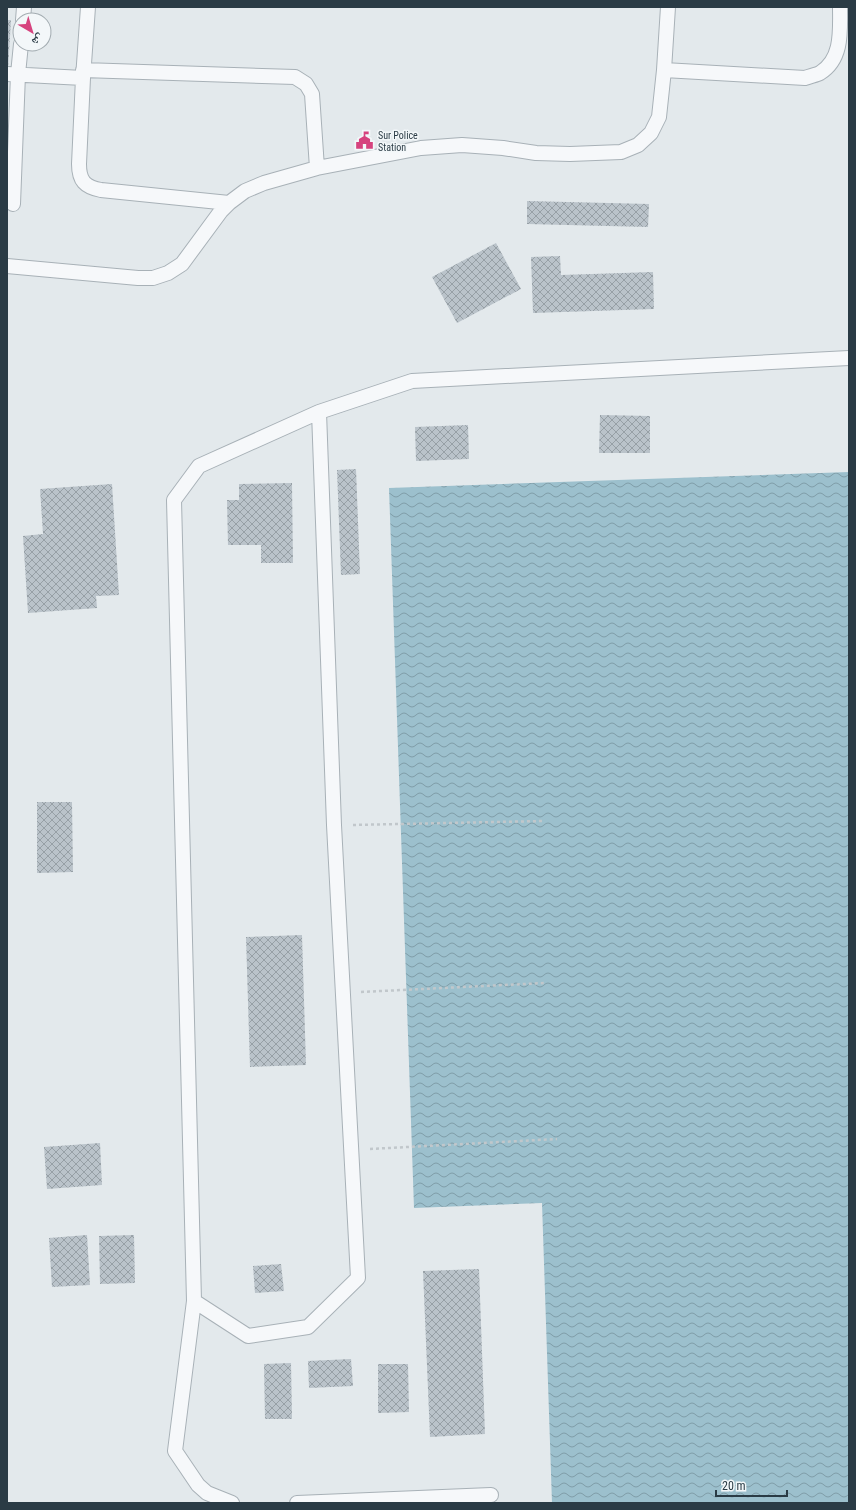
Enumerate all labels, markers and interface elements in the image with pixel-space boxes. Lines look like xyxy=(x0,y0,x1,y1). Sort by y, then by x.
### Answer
north arrow xyxy=(12,12,52,52)
text: ش xyxy=(28,30,46,48)
place label: Sur Police Station xyxy=(378,130,418,153)
public building icon: Sur Police Station xyxy=(355,131,375,151)
scale bar xyxy=(716,1472,787,1498)
text: 20 m xyxy=(722,1479,746,1493)

